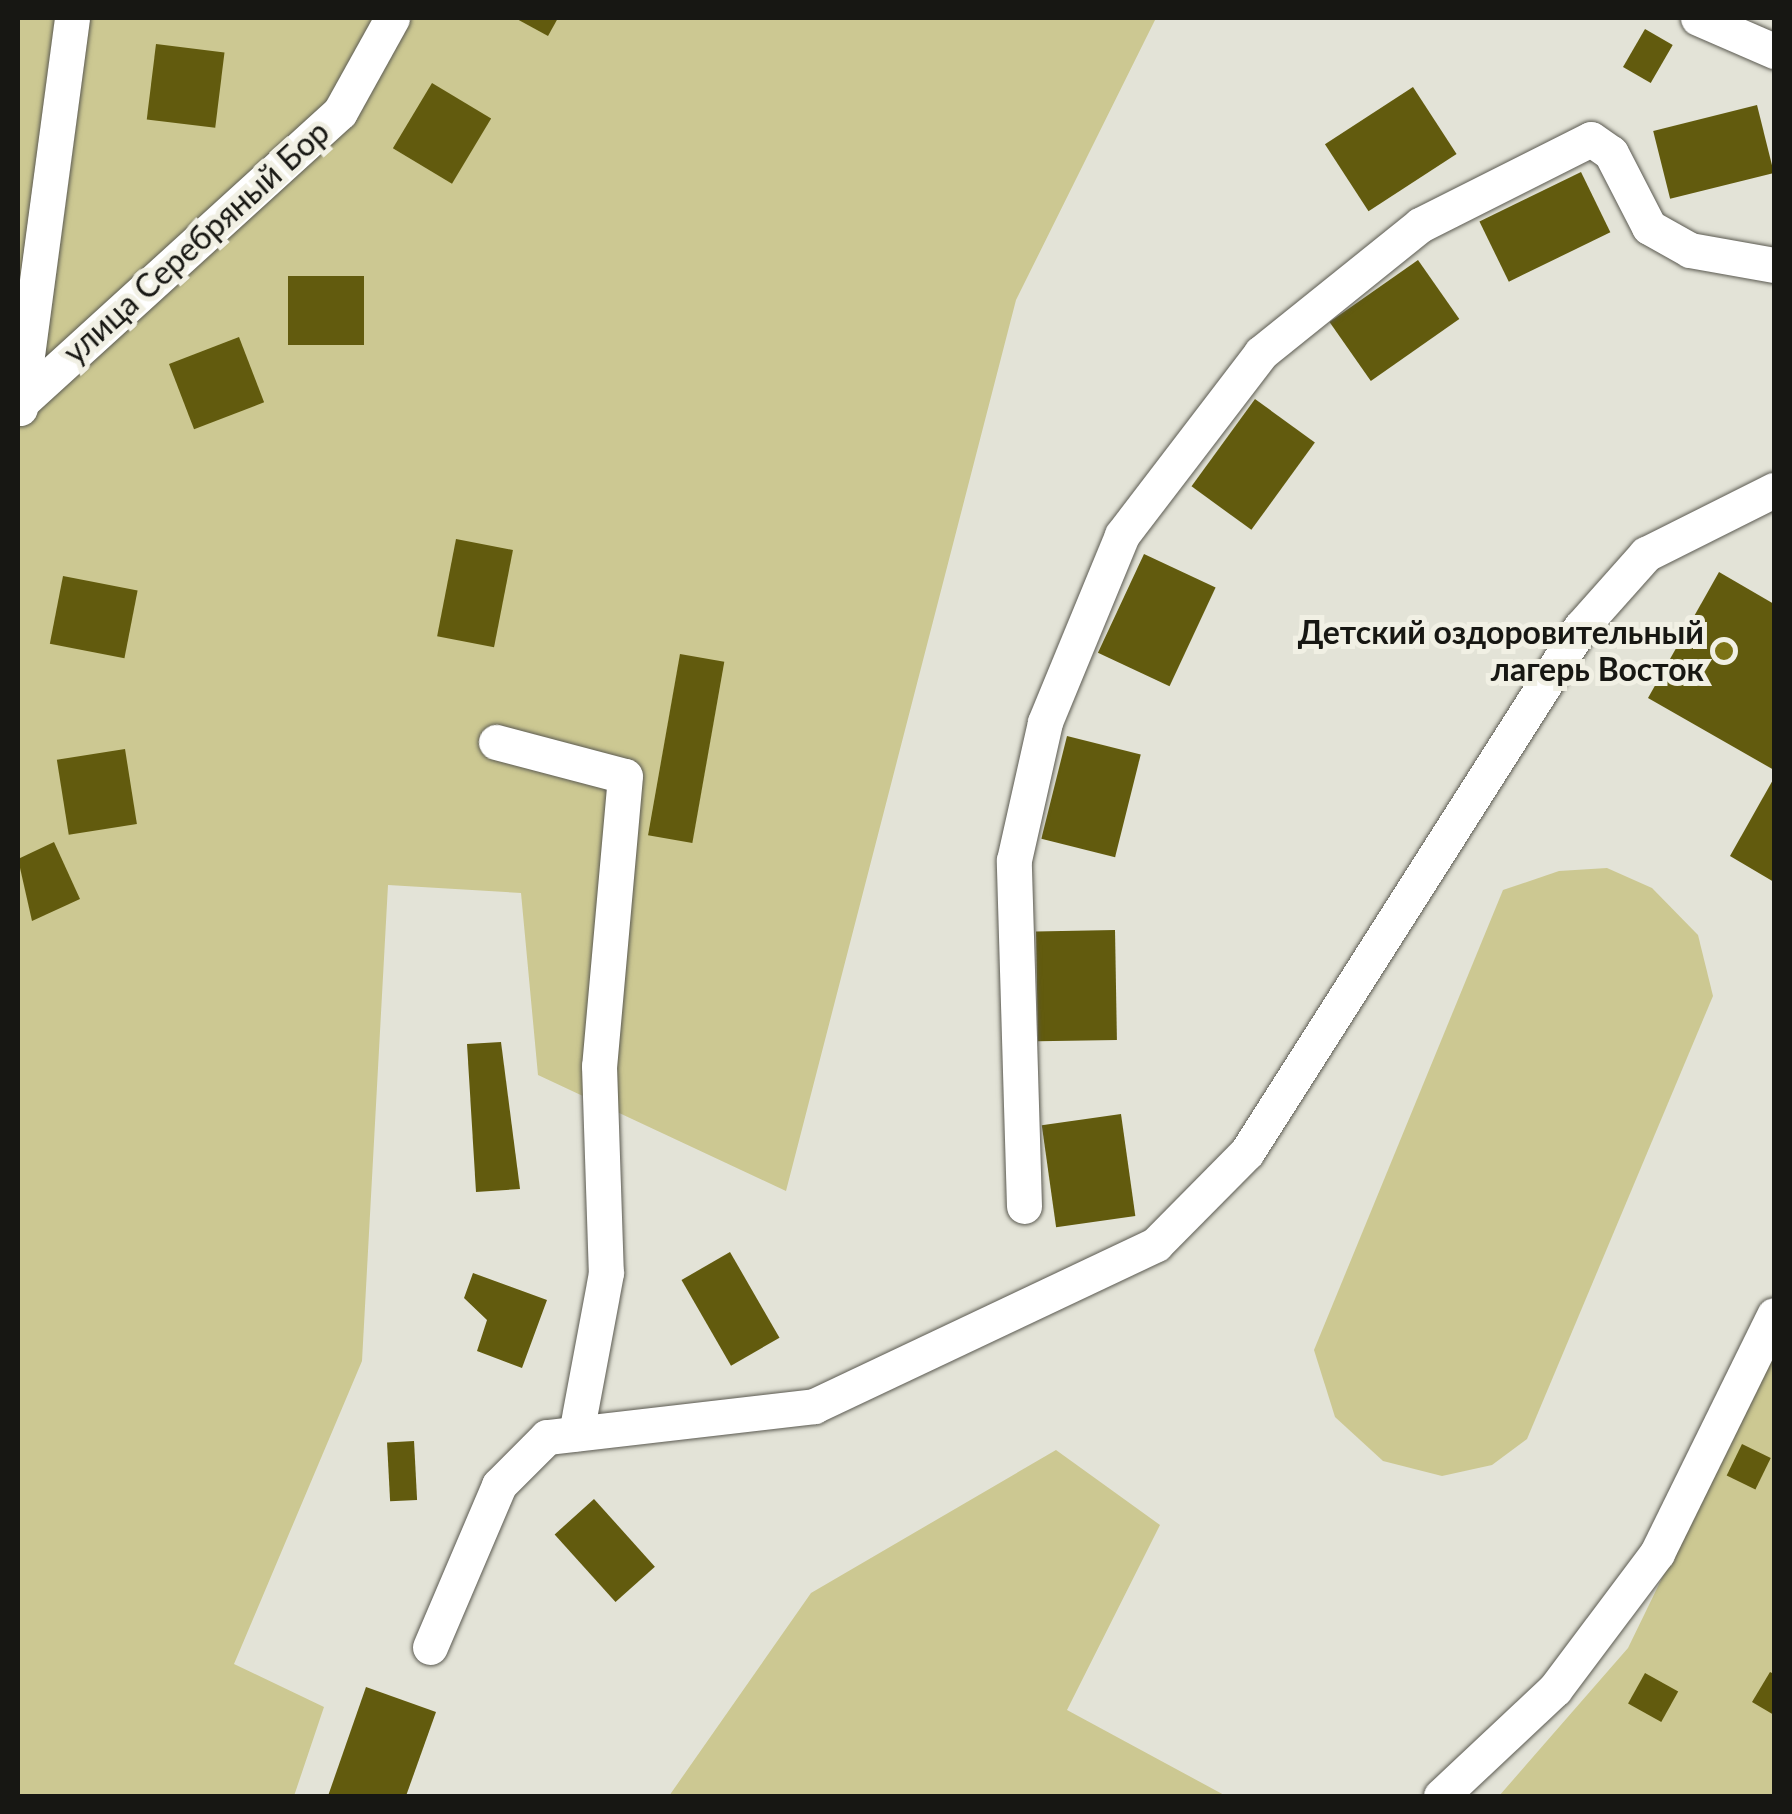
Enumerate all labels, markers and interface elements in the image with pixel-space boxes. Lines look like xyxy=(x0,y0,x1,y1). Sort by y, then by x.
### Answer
street label: улица Серебряный Бор xyxy=(55,113,337,371)
place label: Детский оздоровительный лагерь Восток xyxy=(1298,614,1704,689)
marker: Детский оздоровительный лагерь Восток xyxy=(1713,640,1735,662)

